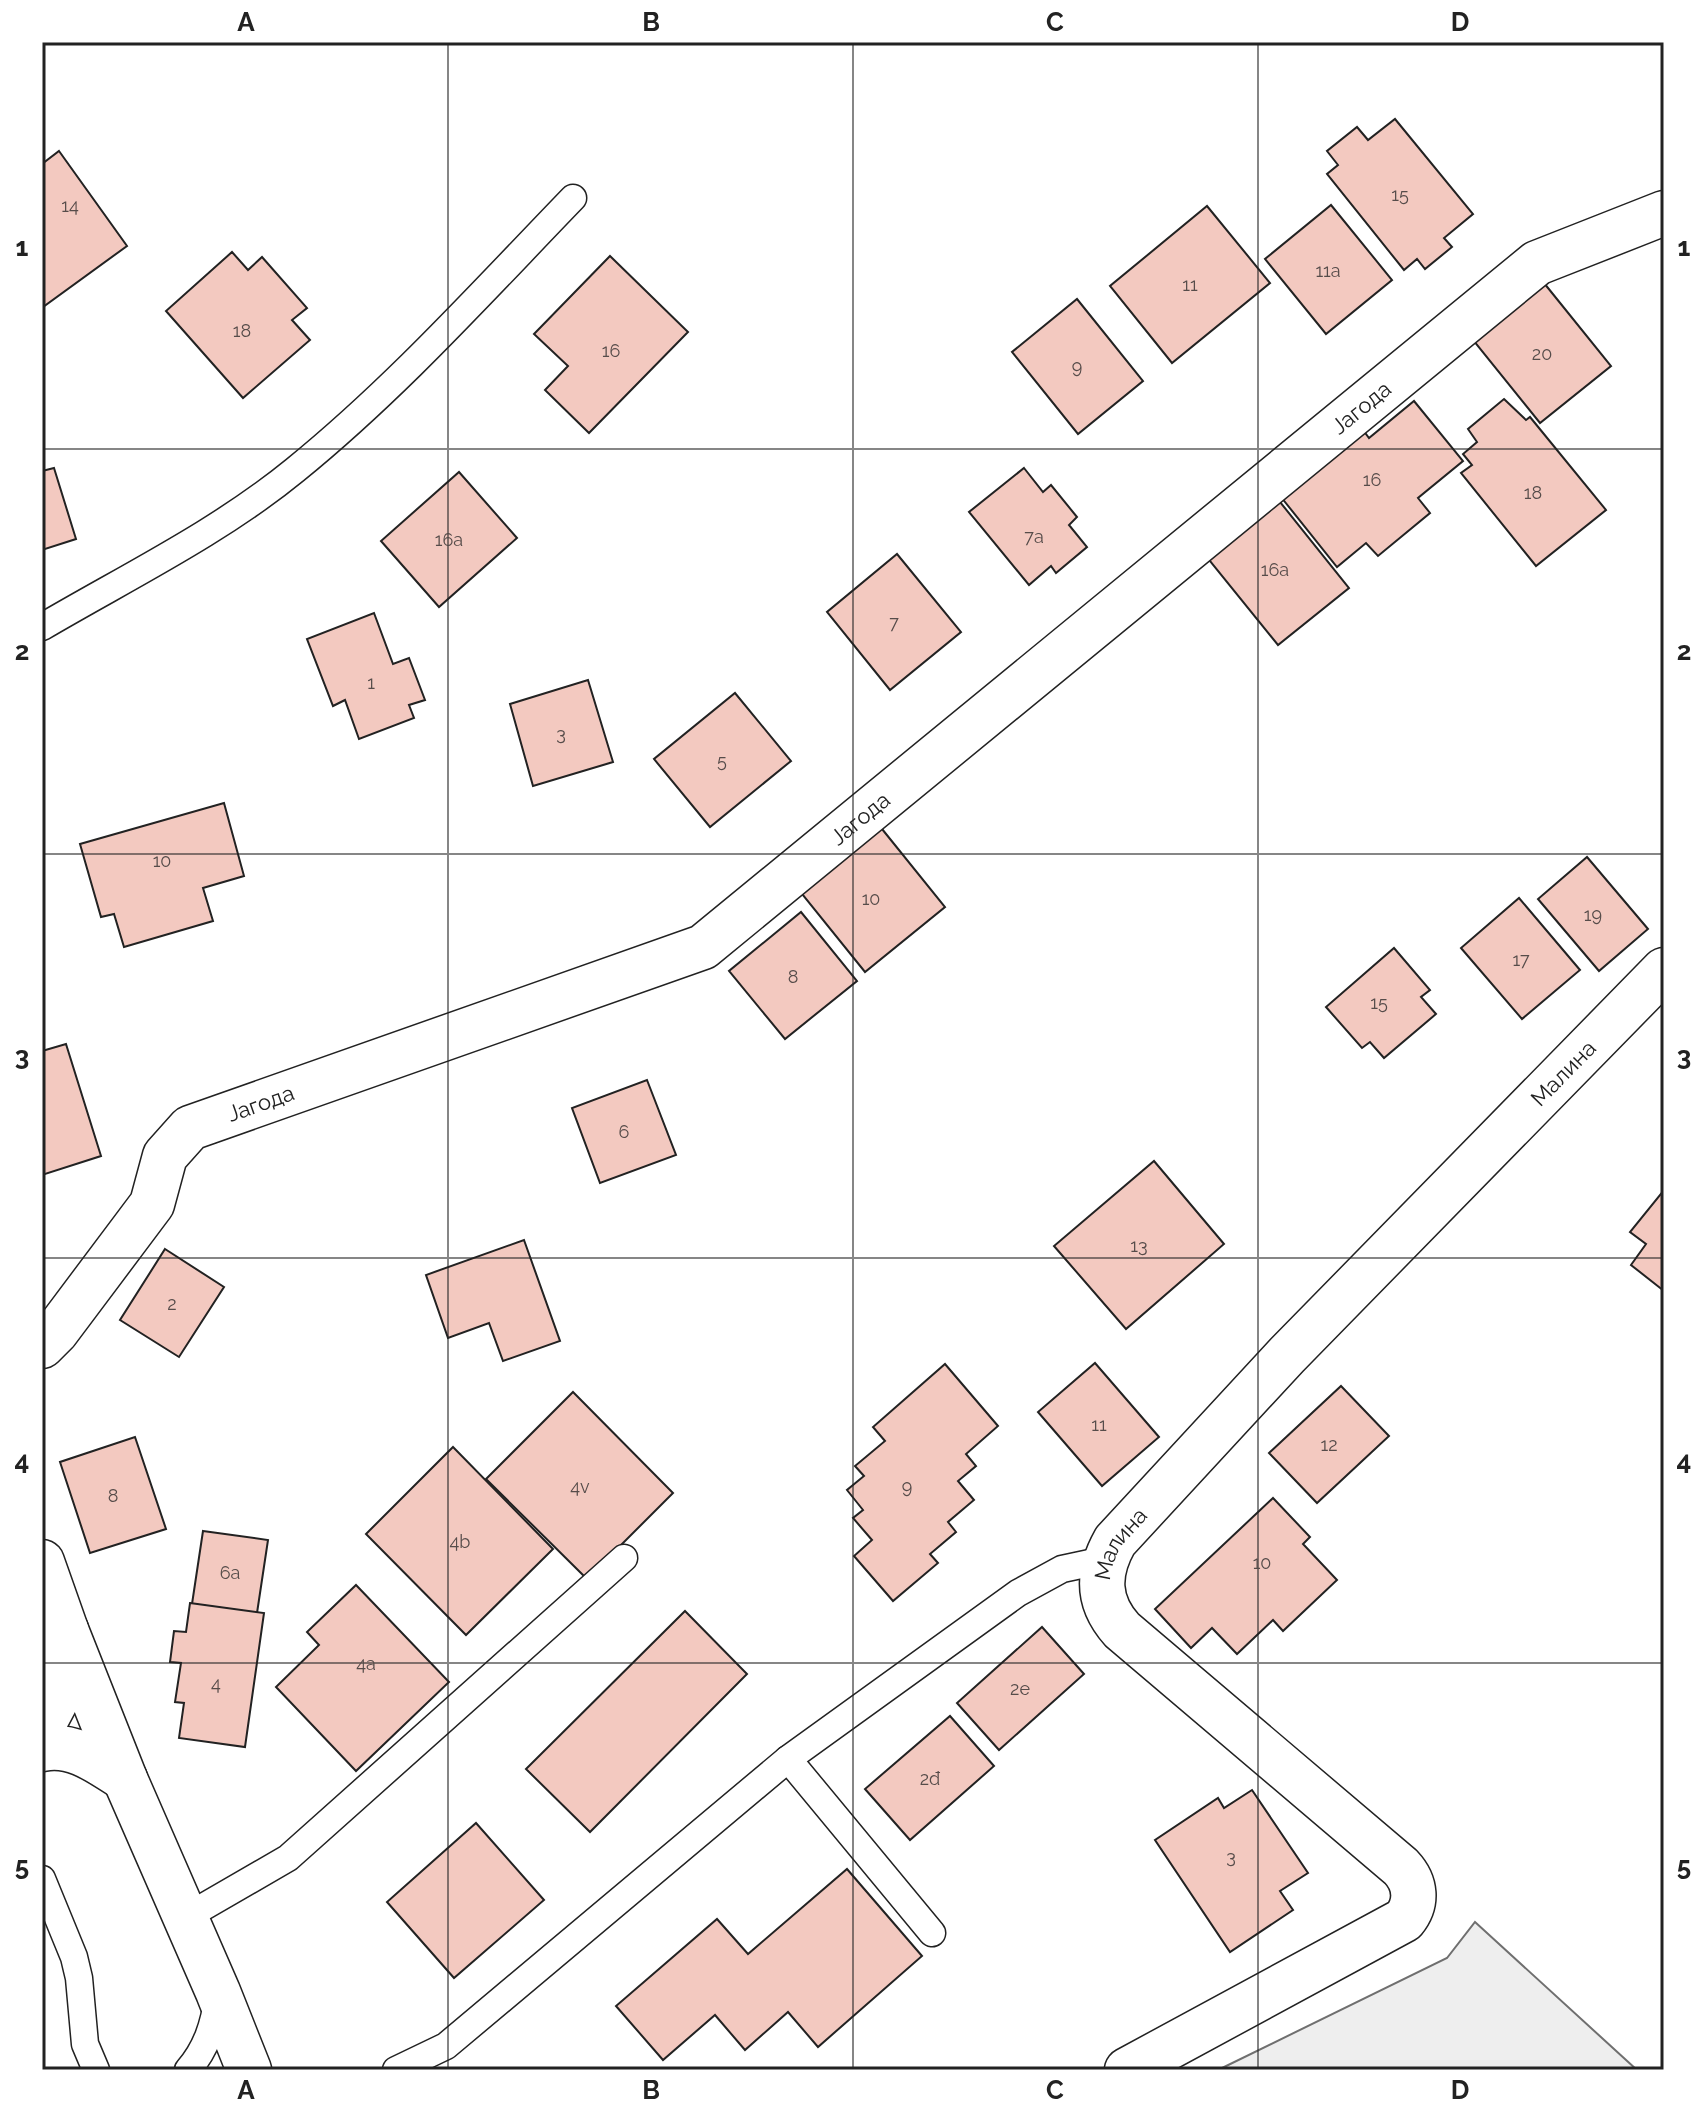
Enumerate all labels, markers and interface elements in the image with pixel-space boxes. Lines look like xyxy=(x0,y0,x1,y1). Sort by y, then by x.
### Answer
text: A xyxy=(237,7,255,37)
text: B xyxy=(642,7,660,37)
text: C xyxy=(1046,7,1064,37)
text: D xyxy=(1451,7,1469,37)
house number: 15 xyxy=(1391,184,1409,205)
house number: 14 xyxy=(61,195,79,216)
text: 1 xyxy=(16,232,29,262)
text: 1 xyxy=(1678,232,1691,262)
house number: 11a xyxy=(1315,260,1341,281)
house number: 11 xyxy=(1182,274,1198,295)
house number: 18 xyxy=(233,320,251,341)
house number: 16 xyxy=(602,340,620,361)
house number: 20 xyxy=(1532,343,1552,364)
house number: 9 xyxy=(1072,356,1082,377)
street label: Јагода xyxy=(1326,375,1396,439)
house number: 16 xyxy=(1363,469,1381,490)
house number: 18 xyxy=(1524,482,1542,503)
house number: 7a xyxy=(1024,526,1044,547)
house number: 16a xyxy=(435,529,463,550)
house number: 16a xyxy=(1261,559,1289,580)
house number: 7 xyxy=(889,612,899,633)
text: 2 xyxy=(15,636,29,666)
text: 2 xyxy=(1677,636,1691,666)
house number: 1 xyxy=(367,672,375,693)
house number: 3 xyxy=(556,723,566,744)
house number: 5 xyxy=(717,750,727,771)
street label: Јагода xyxy=(825,786,895,850)
house number: 10 xyxy=(153,850,171,871)
house number: 10 xyxy=(862,888,880,909)
house number: 19 xyxy=(1584,904,1602,925)
house number: 17 xyxy=(1512,949,1530,970)
house number: 8 xyxy=(788,966,798,987)
house number: 15 xyxy=(1370,992,1388,1013)
street label: Малина xyxy=(1525,1035,1601,1111)
text: 3 xyxy=(15,1041,29,1071)
text: 3 xyxy=(1677,1041,1691,1071)
street label: Јагода xyxy=(224,1079,298,1127)
house number: 6 xyxy=(619,1121,630,1142)
house number: 13 xyxy=(1130,1235,1148,1256)
house number: 2 xyxy=(167,1293,177,1314)
house number: 11 xyxy=(1091,1414,1107,1435)
house number: 12 xyxy=(1320,1434,1338,1455)
text: 4 xyxy=(15,1446,29,1476)
text: 4 xyxy=(1677,1446,1691,1476)
house number: 4v xyxy=(570,1476,590,1497)
house number: 9 xyxy=(902,1476,912,1497)
house number: 8 xyxy=(108,1485,118,1506)
street label: Малина xyxy=(1089,1502,1152,1582)
house number: 4b xyxy=(450,1531,470,1552)
house number: 10 xyxy=(1253,1552,1271,1573)
house number: 6a xyxy=(220,1562,240,1583)
house number: 4a xyxy=(356,1653,376,1674)
house number: 4 xyxy=(211,1673,221,1694)
house number: 2e xyxy=(1010,1678,1030,1699)
house number: 2đ xyxy=(920,1768,941,1789)
house number: 3 xyxy=(1226,1846,1236,1867)
text: 5 xyxy=(15,1851,29,1881)
text: 5 xyxy=(1677,1851,1691,1881)
text: A xyxy=(237,2075,255,2105)
text: B xyxy=(642,2075,660,2105)
text: C xyxy=(1046,2075,1064,2105)
text: D xyxy=(1451,2075,1469,2105)

